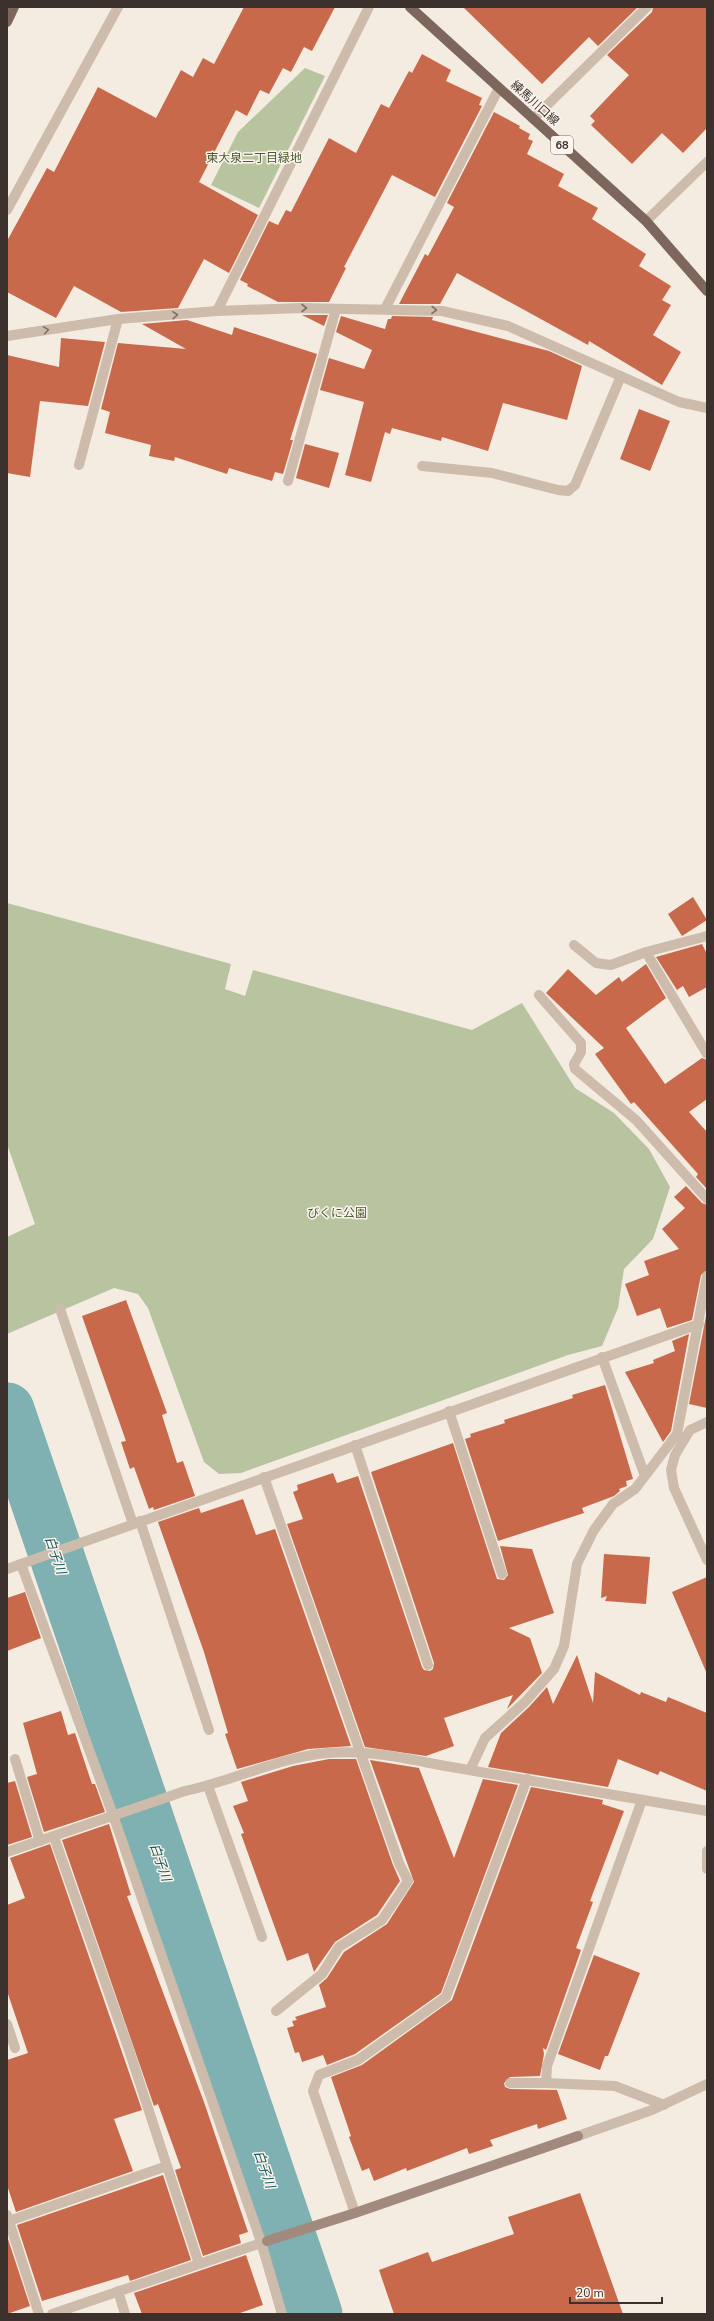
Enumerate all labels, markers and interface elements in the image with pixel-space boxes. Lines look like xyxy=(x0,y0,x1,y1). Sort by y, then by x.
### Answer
street label: 練馬川口線 xyxy=(507,77,563,129)
road number: 68 xyxy=(551,136,573,154)
park label: 東大泉二丁目緑地 xyxy=(206,150,302,166)
one-way arrow xyxy=(301,304,307,312)
one-way arrow xyxy=(431,306,437,315)
one-way arrow xyxy=(171,310,178,319)
one-way arrow xyxy=(42,327,49,335)
park label: びくに公園 xyxy=(307,1205,367,1221)
water label: 白子川 xyxy=(40,1534,71,1579)
water label: 白子川 xyxy=(145,1841,176,1886)
water label: 白子川 xyxy=(249,2148,280,2193)
scale bar xyxy=(570,2279,662,2305)
text: 20 m xyxy=(576,2285,604,2301)

